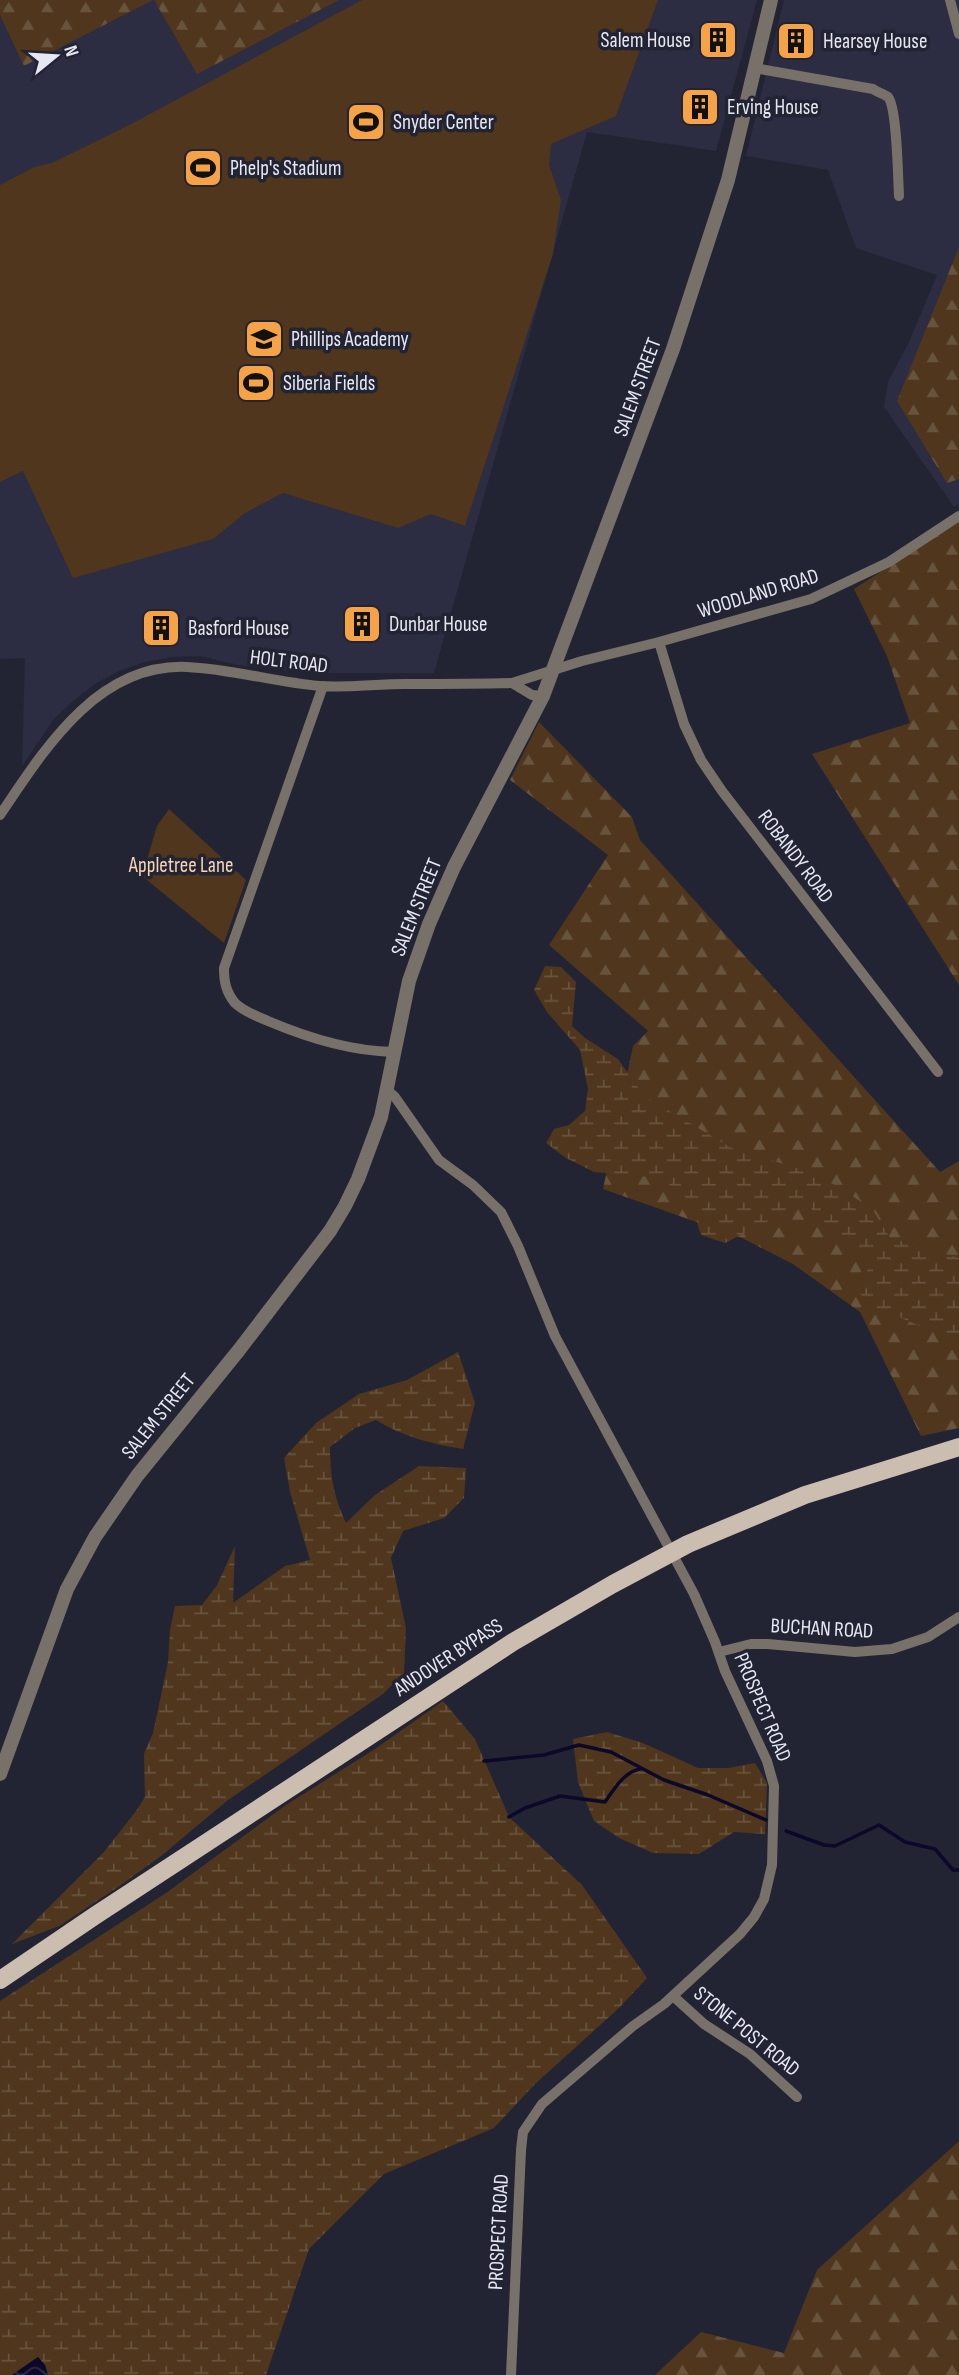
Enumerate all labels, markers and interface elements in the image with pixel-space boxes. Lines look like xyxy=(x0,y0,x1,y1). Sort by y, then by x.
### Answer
building icon: Salem House xyxy=(697,19,739,61)
building icon: Hearsey House xyxy=(775,20,817,62)
north arrow xyxy=(21,21,91,91)
place label: Salem House xyxy=(601,28,691,53)
place label: Hearsey House xyxy=(823,29,927,54)
text: N xyxy=(58,43,83,60)
building icon: Erving House xyxy=(679,86,721,128)
place label: Erving House xyxy=(727,95,819,120)
sports icon: Snyder Center xyxy=(345,101,387,143)
place label: Snyder Center xyxy=(393,110,494,135)
sports icon: Phelp's Stadium xyxy=(182,147,224,189)
place label: Phelp's Stadium xyxy=(230,156,341,181)
school or university icon: Phillips Academy xyxy=(243,318,285,360)
place label: Phillips Academy xyxy=(291,327,409,352)
street label: SALEM STREET xyxy=(608,334,667,440)
sports icon: Siberia Fields xyxy=(235,362,277,404)
place label: Siberia Fields xyxy=(283,371,375,396)
street label: WOODLAND ROAD xyxy=(695,563,822,624)
building icon: Dunbar House xyxy=(341,603,383,645)
building icon: Basford House xyxy=(140,607,182,649)
place label: Dunbar House xyxy=(389,612,487,637)
place label: Basford House xyxy=(188,616,289,641)
street label: HOLT ROAD xyxy=(248,644,329,679)
street label: ROBANDY ROAD xyxy=(752,805,839,908)
park label: Appletree Lane xyxy=(128,853,233,878)
street label: SALEM STREET xyxy=(386,854,448,960)
street label: SALEM STREET xyxy=(116,1368,201,1464)
street label: ANDOVER BYPASS xyxy=(389,1613,507,1702)
street label: BUCHAN ROAD xyxy=(770,1613,874,1644)
street label: PROSPECT ROAD xyxy=(728,1649,797,1765)
street label: STONE POST ROAD xyxy=(689,1981,805,2082)
street label: PROSPECT ROAD xyxy=(483,2174,514,2291)

